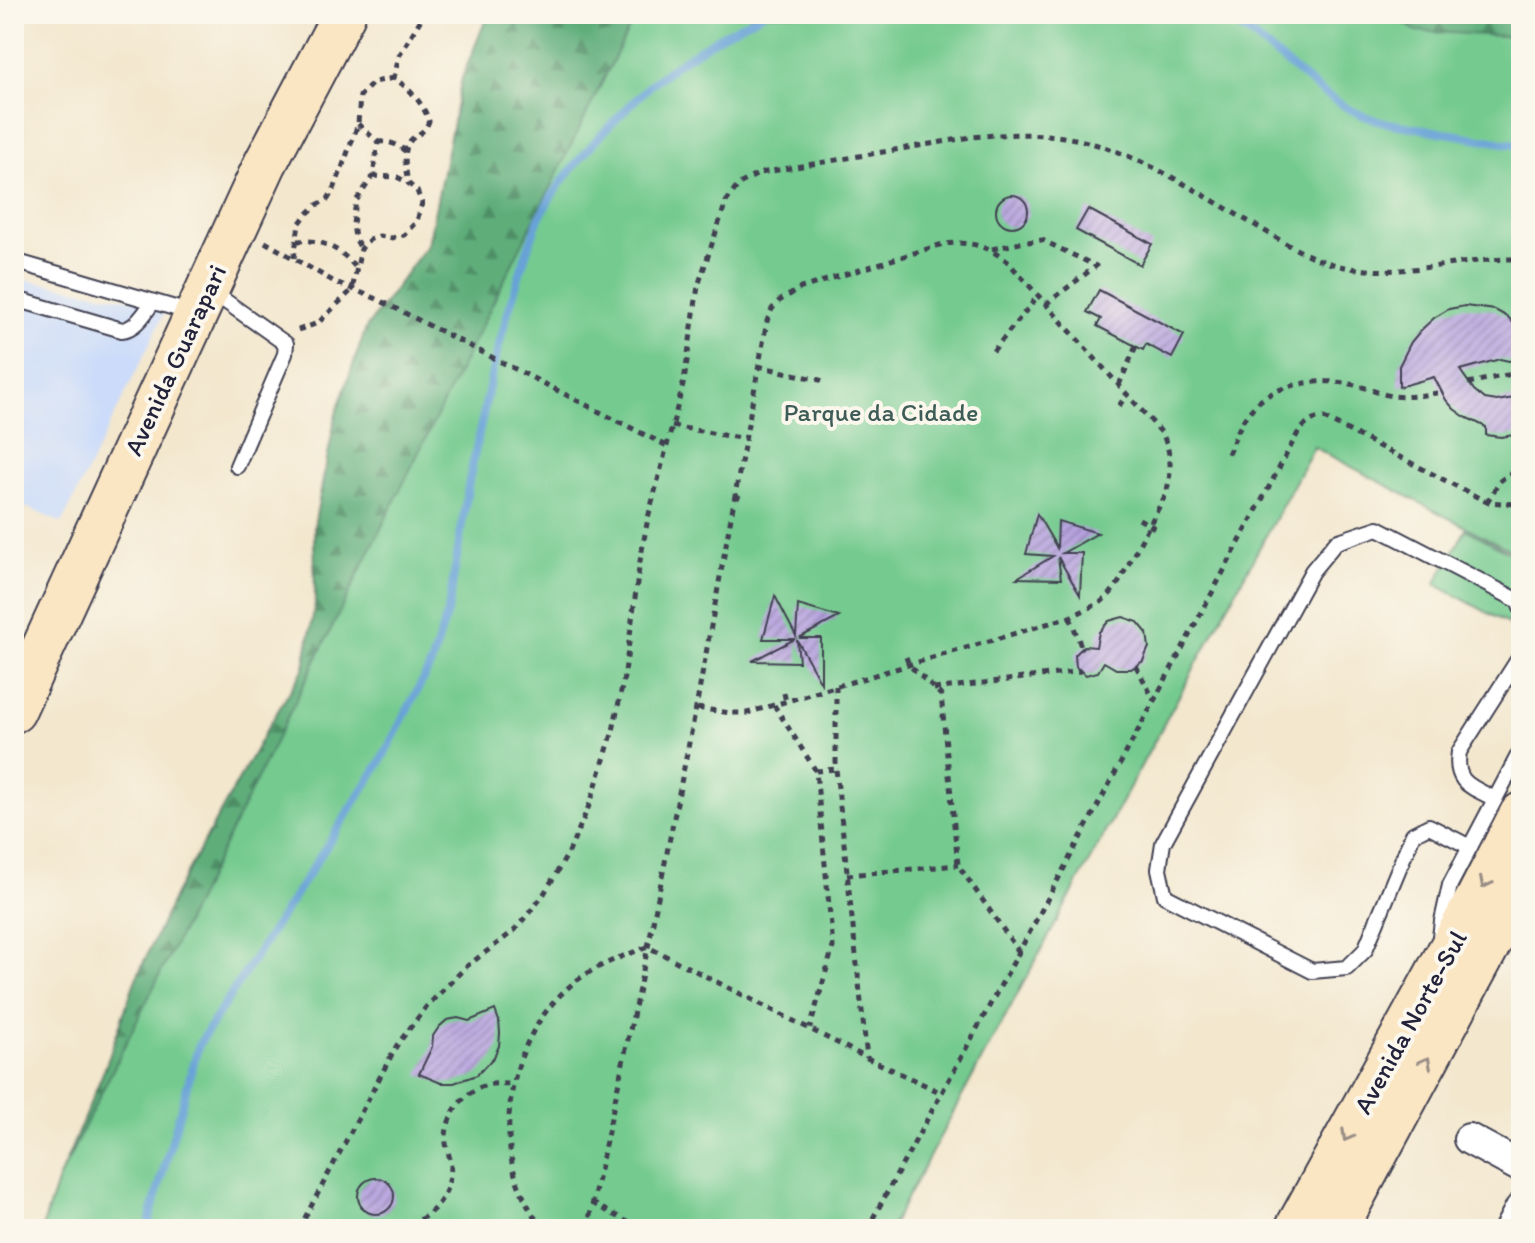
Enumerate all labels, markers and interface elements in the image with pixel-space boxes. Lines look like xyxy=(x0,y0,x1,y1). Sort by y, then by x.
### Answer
street label: Avenida Guarapari xyxy=(117,259,233,461)
park label: Parque da Cidade xyxy=(784,396,978,428)
one-way arrow xyxy=(1480,875,1495,890)
street label: Avenida Norte-Sul xyxy=(1346,925,1474,1119)
one-way arrow xyxy=(1416,1055,1431,1070)
one-way arrow xyxy=(1341,1127,1357,1142)

